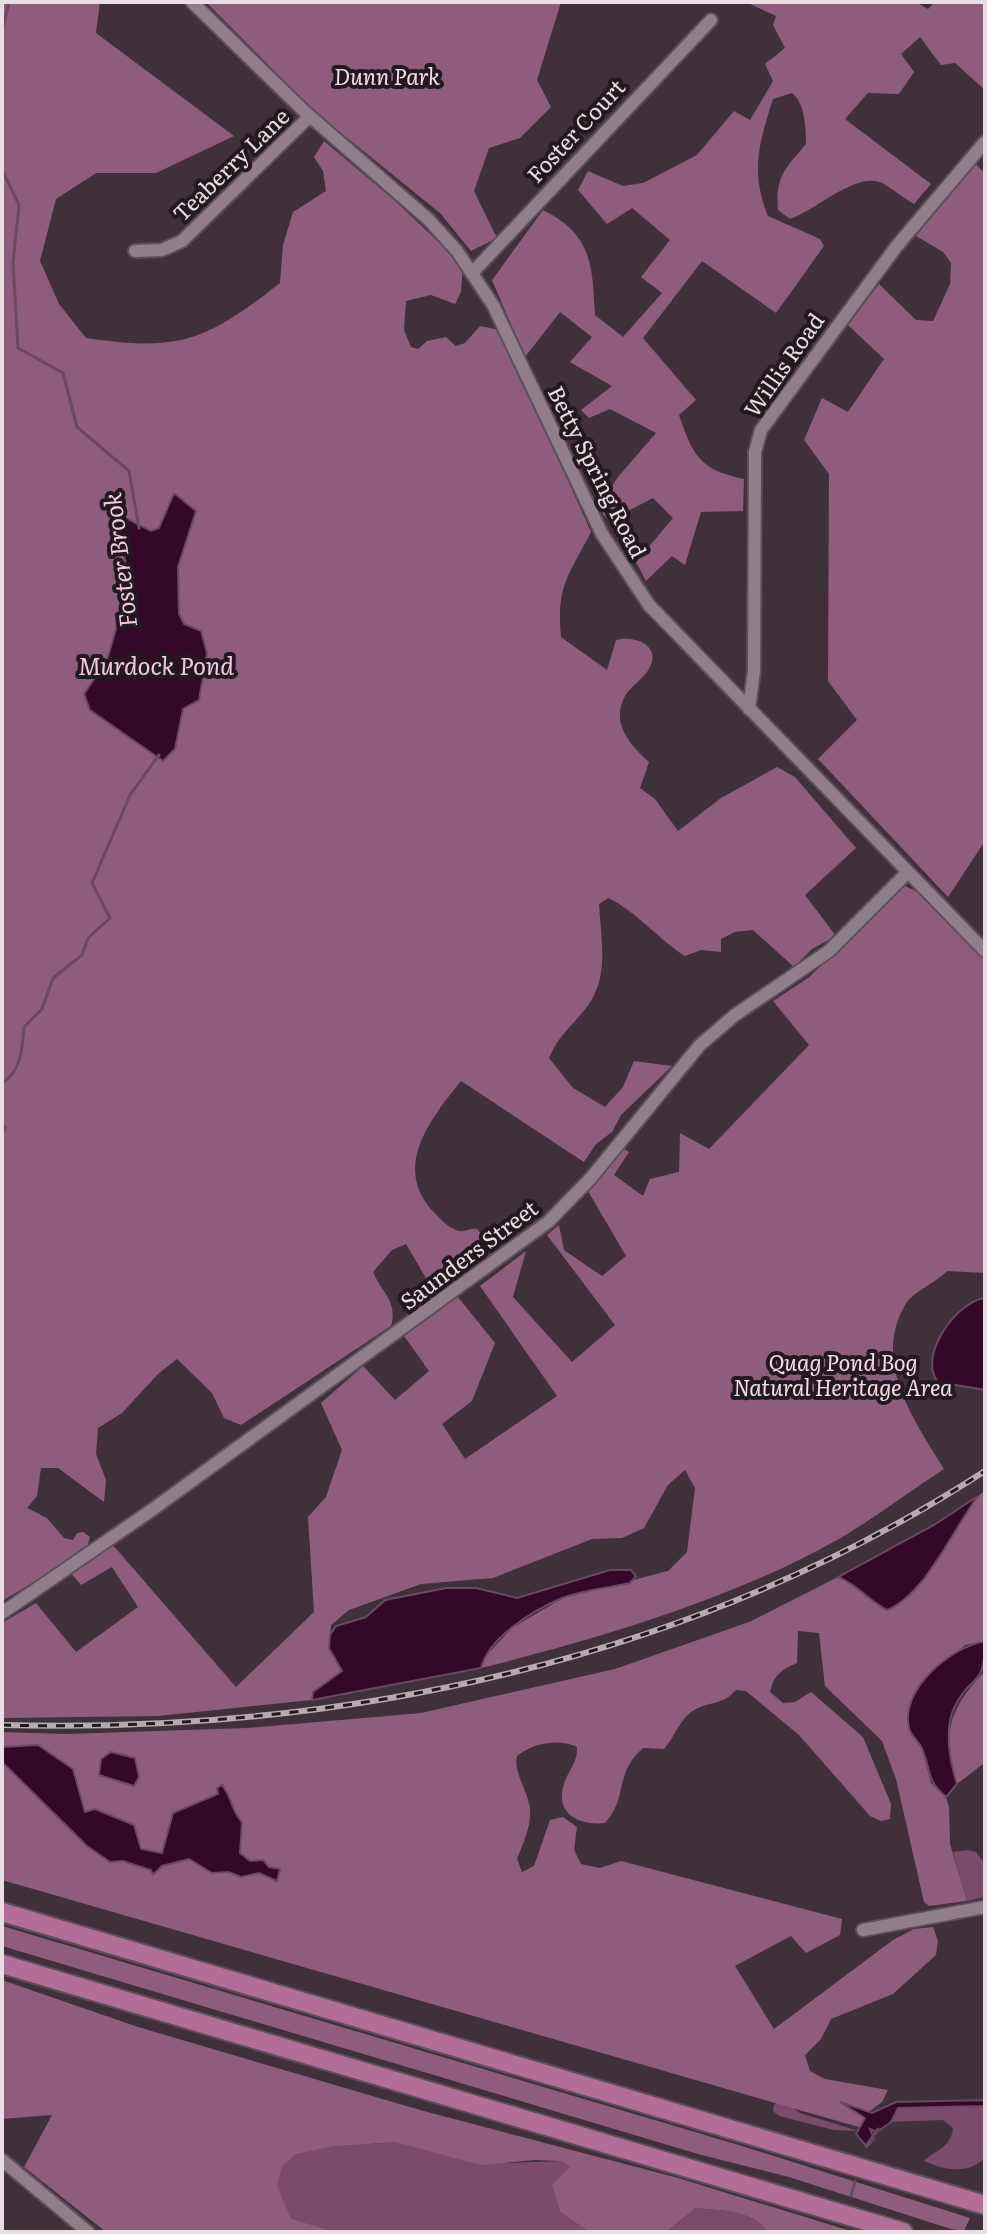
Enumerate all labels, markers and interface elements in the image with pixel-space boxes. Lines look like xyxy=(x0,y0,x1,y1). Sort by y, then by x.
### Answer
park label: Dunn Park xyxy=(334,59,440,92)
street label: Foster Court xyxy=(518,71,632,189)
street label: Teaberry Lane xyxy=(164,100,296,228)
street label: Willis Road xyxy=(735,305,831,423)
street label: Betty Spring Road xyxy=(541,380,656,563)
water label: Foster Brook xyxy=(93,490,144,630)
water label: Murdock Pond xyxy=(78,647,234,682)
street label: Saunders Street xyxy=(392,1191,544,1317)
park label: Quag Pond Bog Natural Heritage Area xyxy=(733,1345,953,1403)

